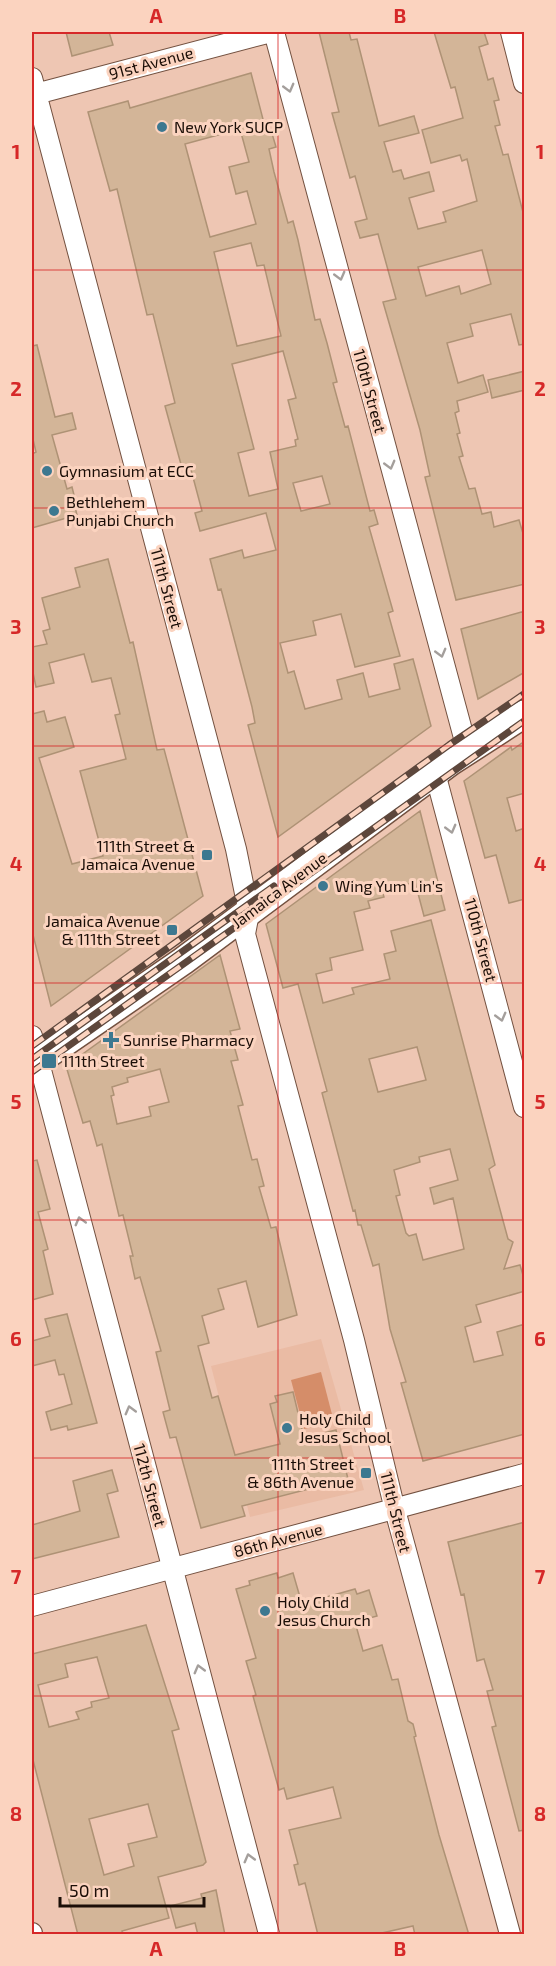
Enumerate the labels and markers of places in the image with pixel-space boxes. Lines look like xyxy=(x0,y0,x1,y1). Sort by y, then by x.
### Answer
place label: New York SUCP xyxy=(174,117,283,136)
marker: New York SUCP xyxy=(155,120,169,134)
place label: Gymnasium at ECC xyxy=(59,461,194,480)
marker: Gymnasium at ECC xyxy=(40,464,54,478)
place label: Bethlehem Punjabi Church xyxy=(66,492,174,530)
marker: Bethlehem Punjabi Church xyxy=(47,504,61,518)
place label: 111th Street & Jamaica Avenue xyxy=(81,836,195,873)
marker: 111th Street & Jamaica Avenue xyxy=(200,848,214,862)
place label: Wing Yum Lin's xyxy=(335,876,443,895)
marker: Wing Yum Lin's xyxy=(316,879,330,893)
place label: Jamaica Avenue & 111th Street xyxy=(46,911,160,948)
marker: Jamaica Avenue & 111th Street xyxy=(165,923,179,937)
place label: Sunrise Pharmacy xyxy=(123,1030,255,1049)
marker: Sunrise Pharmacy xyxy=(104,1033,118,1047)
place label: 111th Street xyxy=(62,1051,145,1070)
marker: 111th Street xyxy=(40,1052,58,1070)
place label: Holy Child Jesus School xyxy=(299,1409,391,1446)
marker: Holy Child Jesus School xyxy=(280,1421,294,1435)
place label: 111th Street & 86th Avenue xyxy=(247,1454,354,1491)
marker: 111th Street & 86th Avenue xyxy=(359,1466,373,1480)
place label: Holy Child Jesus Church xyxy=(277,1592,371,1629)
marker: Holy Child Jesus Church xyxy=(258,1604,272,1618)

